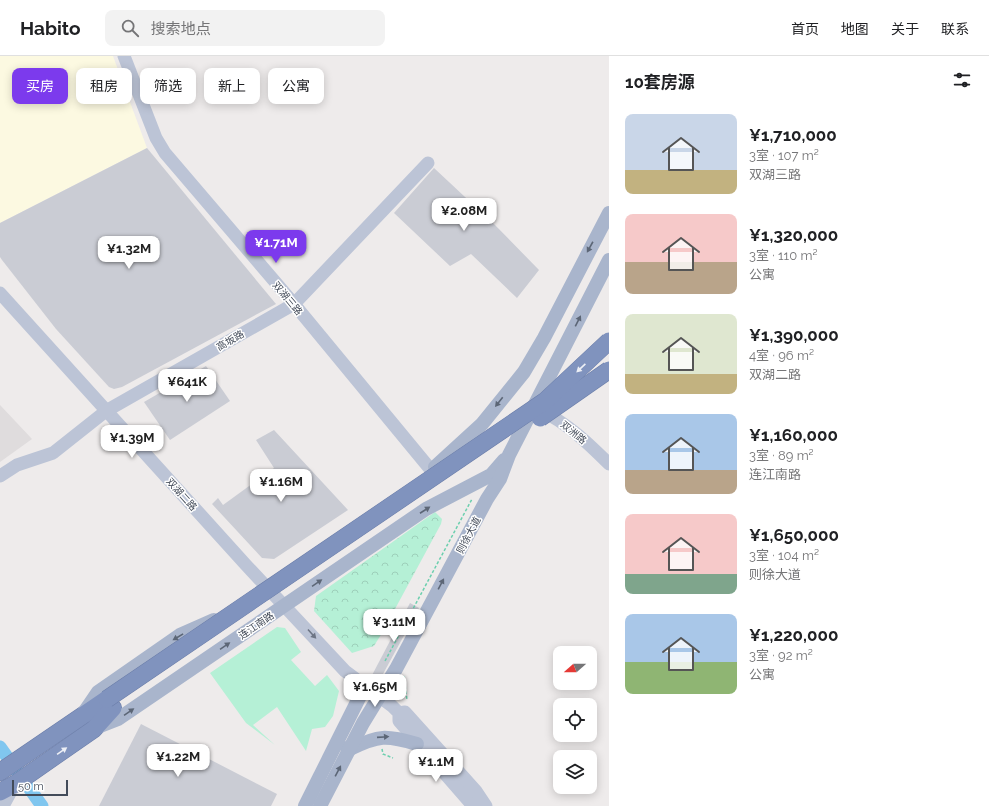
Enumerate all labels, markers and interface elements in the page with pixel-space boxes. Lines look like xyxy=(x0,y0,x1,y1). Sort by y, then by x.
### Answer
search box xyxy=(105,10,385,46)
text: Habito xyxy=(20,17,81,39)
icon: search xyxy=(119,17,141,39)
text: 搜索地点 xyxy=(151,20,211,38)
text: 首页 xyxy=(791,21,819,37)
text: 地图 xyxy=(841,21,869,37)
text: 关于 xyxy=(891,21,919,37)
text: 联系 xyxy=(941,21,969,37)
chip: 买房 xyxy=(12,68,68,104)
chip: 租房 xyxy=(76,68,132,104)
chip: 筛选 xyxy=(140,68,196,104)
chip: 新上 xyxy=(204,68,260,104)
chip: 公寓 xyxy=(268,68,324,104)
icon: filters xyxy=(951,69,973,91)
text: 10套房源 xyxy=(625,72,695,92)
text: ¥1,710,000 xyxy=(749,125,837,145)
icon: home xyxy=(657,130,705,178)
text: 3室 · 107 m² xyxy=(749,148,819,163)
text: 双湖三路 xyxy=(749,167,801,182)
pin: ¥2.08M xyxy=(431,198,497,232)
text: ¥2.08M xyxy=(441,203,487,218)
text: ¥1,320,000 xyxy=(749,225,838,245)
pin: ¥1.71M xyxy=(243,230,309,264)
icon: home xyxy=(657,230,705,278)
text: ¥1.71M xyxy=(254,235,298,250)
pin: ¥1.32M xyxy=(96,236,162,270)
text: ¥1.32M xyxy=(107,241,151,256)
one-way arrow xyxy=(587,241,594,253)
text: 3室 · 110 m² xyxy=(749,248,817,263)
text: 公寓 xyxy=(749,267,775,282)
street label: 双湖三路 xyxy=(271,279,305,317)
one-way arrow xyxy=(575,315,581,327)
text: ¥1,390,000 xyxy=(749,325,839,345)
street label: 高坂路 xyxy=(215,328,246,353)
icon: home xyxy=(657,330,705,378)
text: 4室 · 96 m² xyxy=(749,348,814,363)
one-way arrow xyxy=(576,363,586,373)
text: 双湖二路 xyxy=(749,367,801,382)
pin: ¥641K xyxy=(159,369,215,403)
text: ¥641K xyxy=(167,374,207,389)
one-way arrow xyxy=(495,397,504,408)
street label: 双洲路 xyxy=(559,419,589,446)
pin: ¥1.39M xyxy=(99,425,165,459)
text: ¥1,160,000 xyxy=(749,425,838,445)
text: ¥1.39M xyxy=(110,430,154,445)
icon: home xyxy=(657,430,705,478)
text: 3室 · 89 m² xyxy=(749,448,814,463)
text: 连江南路 xyxy=(749,467,801,482)
pin: ¥1.16M xyxy=(248,469,314,503)
text: ¥1.16M xyxy=(259,474,303,489)
street label: 双湖二路 xyxy=(164,476,199,513)
one-way arrow xyxy=(420,506,430,514)
street label: 则徐大道 xyxy=(454,515,483,555)
text: ¥1,650,000 xyxy=(749,525,839,545)
icon: home xyxy=(657,530,705,578)
text: 3室 · 104 m² xyxy=(749,548,819,563)
text: 则徐大道 xyxy=(749,567,801,582)
one-way arrow xyxy=(438,578,445,590)
one-way arrow xyxy=(312,579,323,587)
pin: ¥3.11M xyxy=(361,609,427,643)
street label: 连江南路 xyxy=(237,610,276,641)
text: ¥3.11M xyxy=(372,614,416,629)
text: ¥1,220,000 xyxy=(749,625,838,645)
one-way arrow xyxy=(307,628,316,639)
icon: home xyxy=(657,630,705,678)
one-way arrow xyxy=(173,633,183,641)
one-way arrow xyxy=(219,642,230,650)
north arrow xyxy=(553,646,597,690)
map controls xyxy=(553,646,597,794)
text: 3室 · 92 m² xyxy=(749,648,813,663)
text: 公寓 xyxy=(749,667,775,682)
pin: ¥1.65M xyxy=(342,674,408,708)
text: ¥1.65M xyxy=(353,679,397,694)
button: locate xyxy=(553,698,597,742)
one-way arrow xyxy=(123,708,134,716)
one-way arrow xyxy=(377,734,389,741)
pin: ¥1.22M xyxy=(145,744,211,778)
one-way arrow xyxy=(56,747,67,755)
text: ¥1.22M xyxy=(156,749,200,764)
pin: ¥1.1M xyxy=(408,749,464,783)
button: layers xyxy=(553,750,597,794)
text: ¥1.1M xyxy=(418,754,454,769)
one-way arrow xyxy=(335,766,341,777)
scale bar xyxy=(12,778,68,797)
text: 50 m xyxy=(18,780,44,793)

